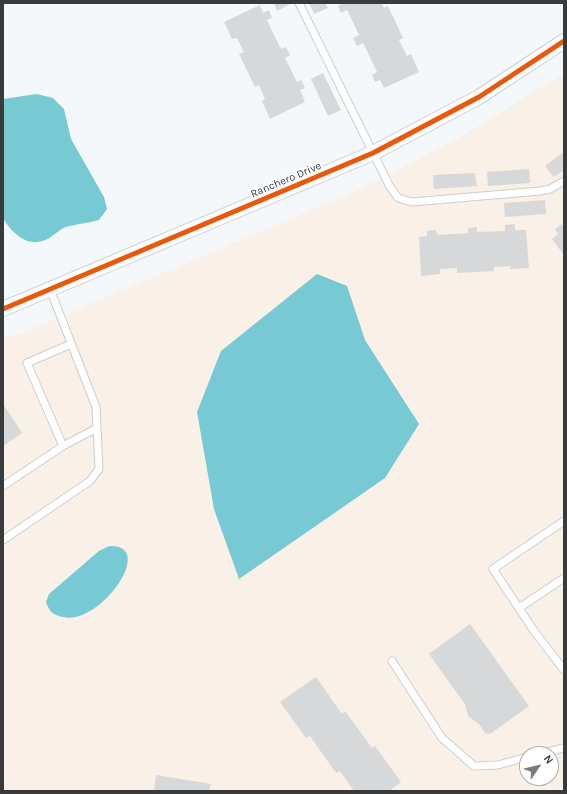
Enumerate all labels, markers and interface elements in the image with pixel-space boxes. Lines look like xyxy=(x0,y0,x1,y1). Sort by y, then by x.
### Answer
street label: Ranchero Drive xyxy=(249,159,323,201)
north arrow xyxy=(519,746,559,786)
text: N xyxy=(541,752,556,766)

